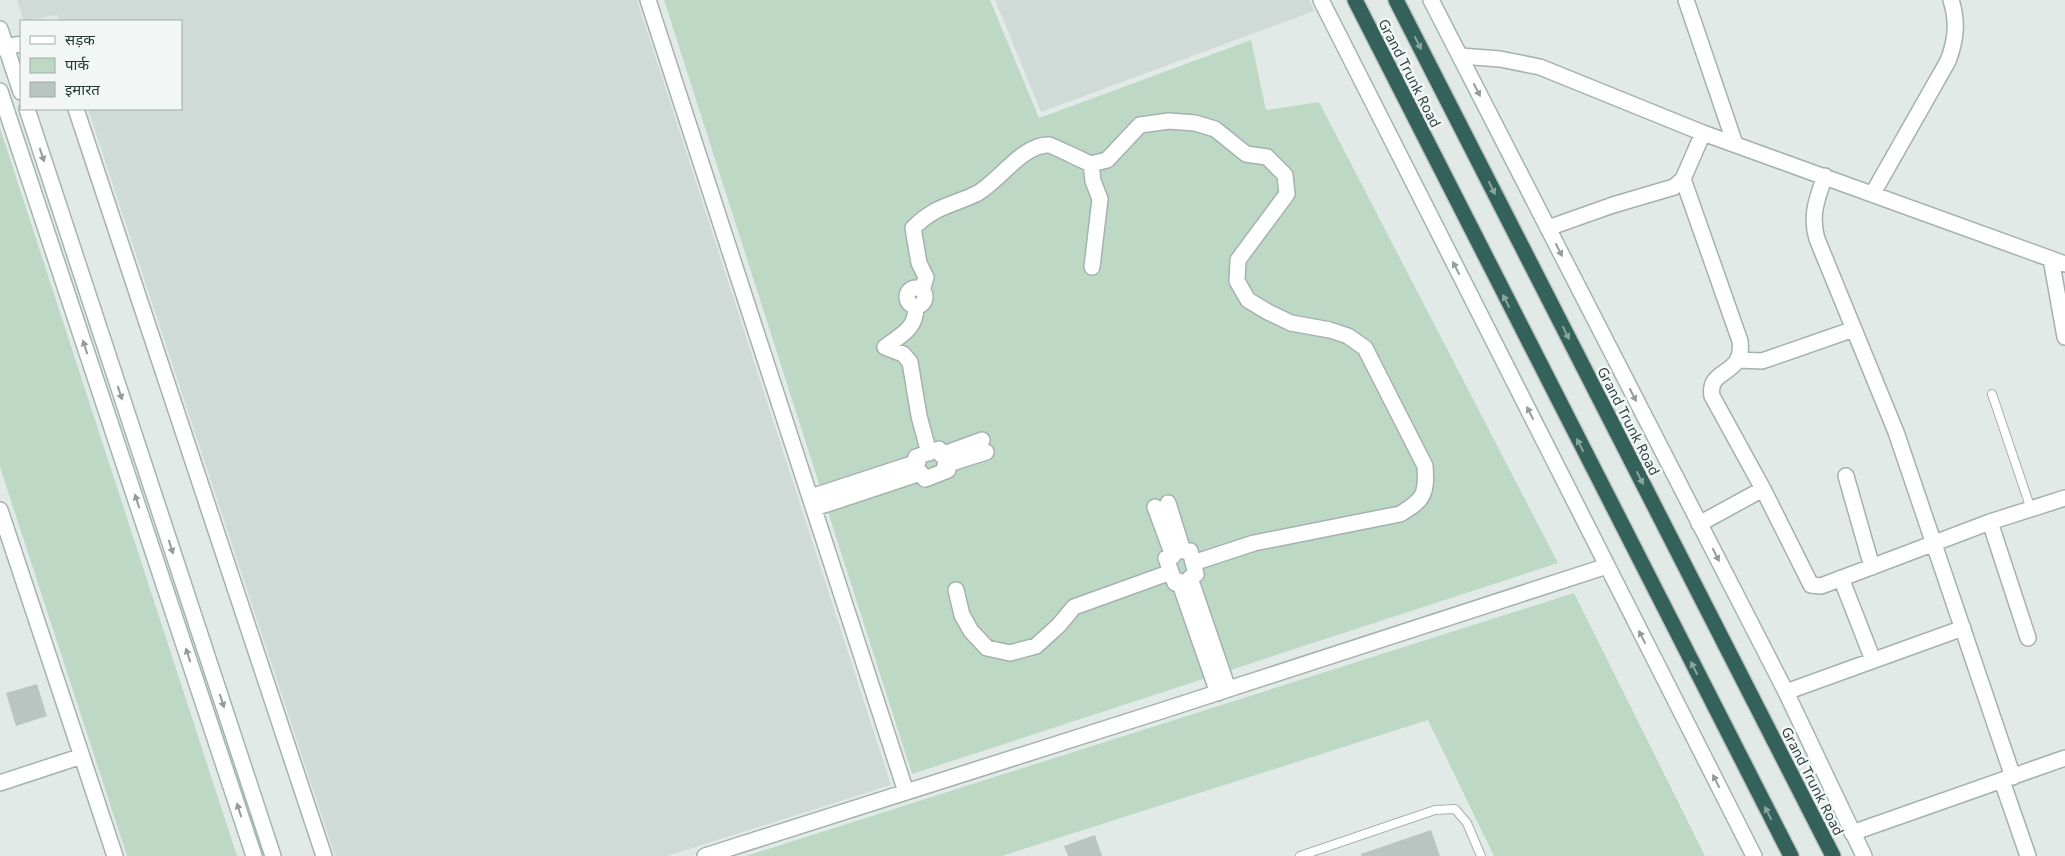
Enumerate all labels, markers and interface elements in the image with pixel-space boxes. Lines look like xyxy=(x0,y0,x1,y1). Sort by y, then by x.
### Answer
street label: Grand Trunk Road xyxy=(1374,15,1446,131)
legend xyxy=(20,20,182,110)
text: सड़क xyxy=(65,29,95,49)
one-way arrow xyxy=(1414,36,1422,51)
text: पार्क xyxy=(65,54,89,74)
text: इमारत xyxy=(65,79,100,99)
one-way arrow xyxy=(1473,83,1481,97)
one-way arrow xyxy=(38,148,46,163)
one-way arrow xyxy=(1488,181,1496,195)
one-way arrow xyxy=(1555,243,1563,258)
one-way arrow xyxy=(1452,261,1460,276)
one-way arrow xyxy=(1502,294,1510,308)
one-way arrow xyxy=(1562,326,1570,340)
one-way arrow xyxy=(81,339,89,354)
street label: Grand Trunk Road xyxy=(1593,363,1665,479)
one-way arrow xyxy=(117,385,124,400)
one-way arrow xyxy=(1629,388,1637,402)
one-way arrow xyxy=(1526,406,1534,421)
one-way arrow xyxy=(1576,438,1584,453)
one-way arrow xyxy=(1636,470,1644,485)
one-way arrow xyxy=(133,493,141,508)
one-way arrow xyxy=(167,540,175,555)
one-way arrow xyxy=(1712,548,1720,562)
one-way arrow xyxy=(1638,629,1647,644)
one-way arrow xyxy=(184,648,191,663)
one-way arrow xyxy=(1690,661,1698,675)
one-way arrow xyxy=(219,694,226,709)
street label: Grand Trunk Road xyxy=(1777,723,1849,839)
one-way arrow xyxy=(1712,774,1720,789)
one-way arrow xyxy=(234,802,242,817)
one-way arrow xyxy=(1764,805,1772,820)

